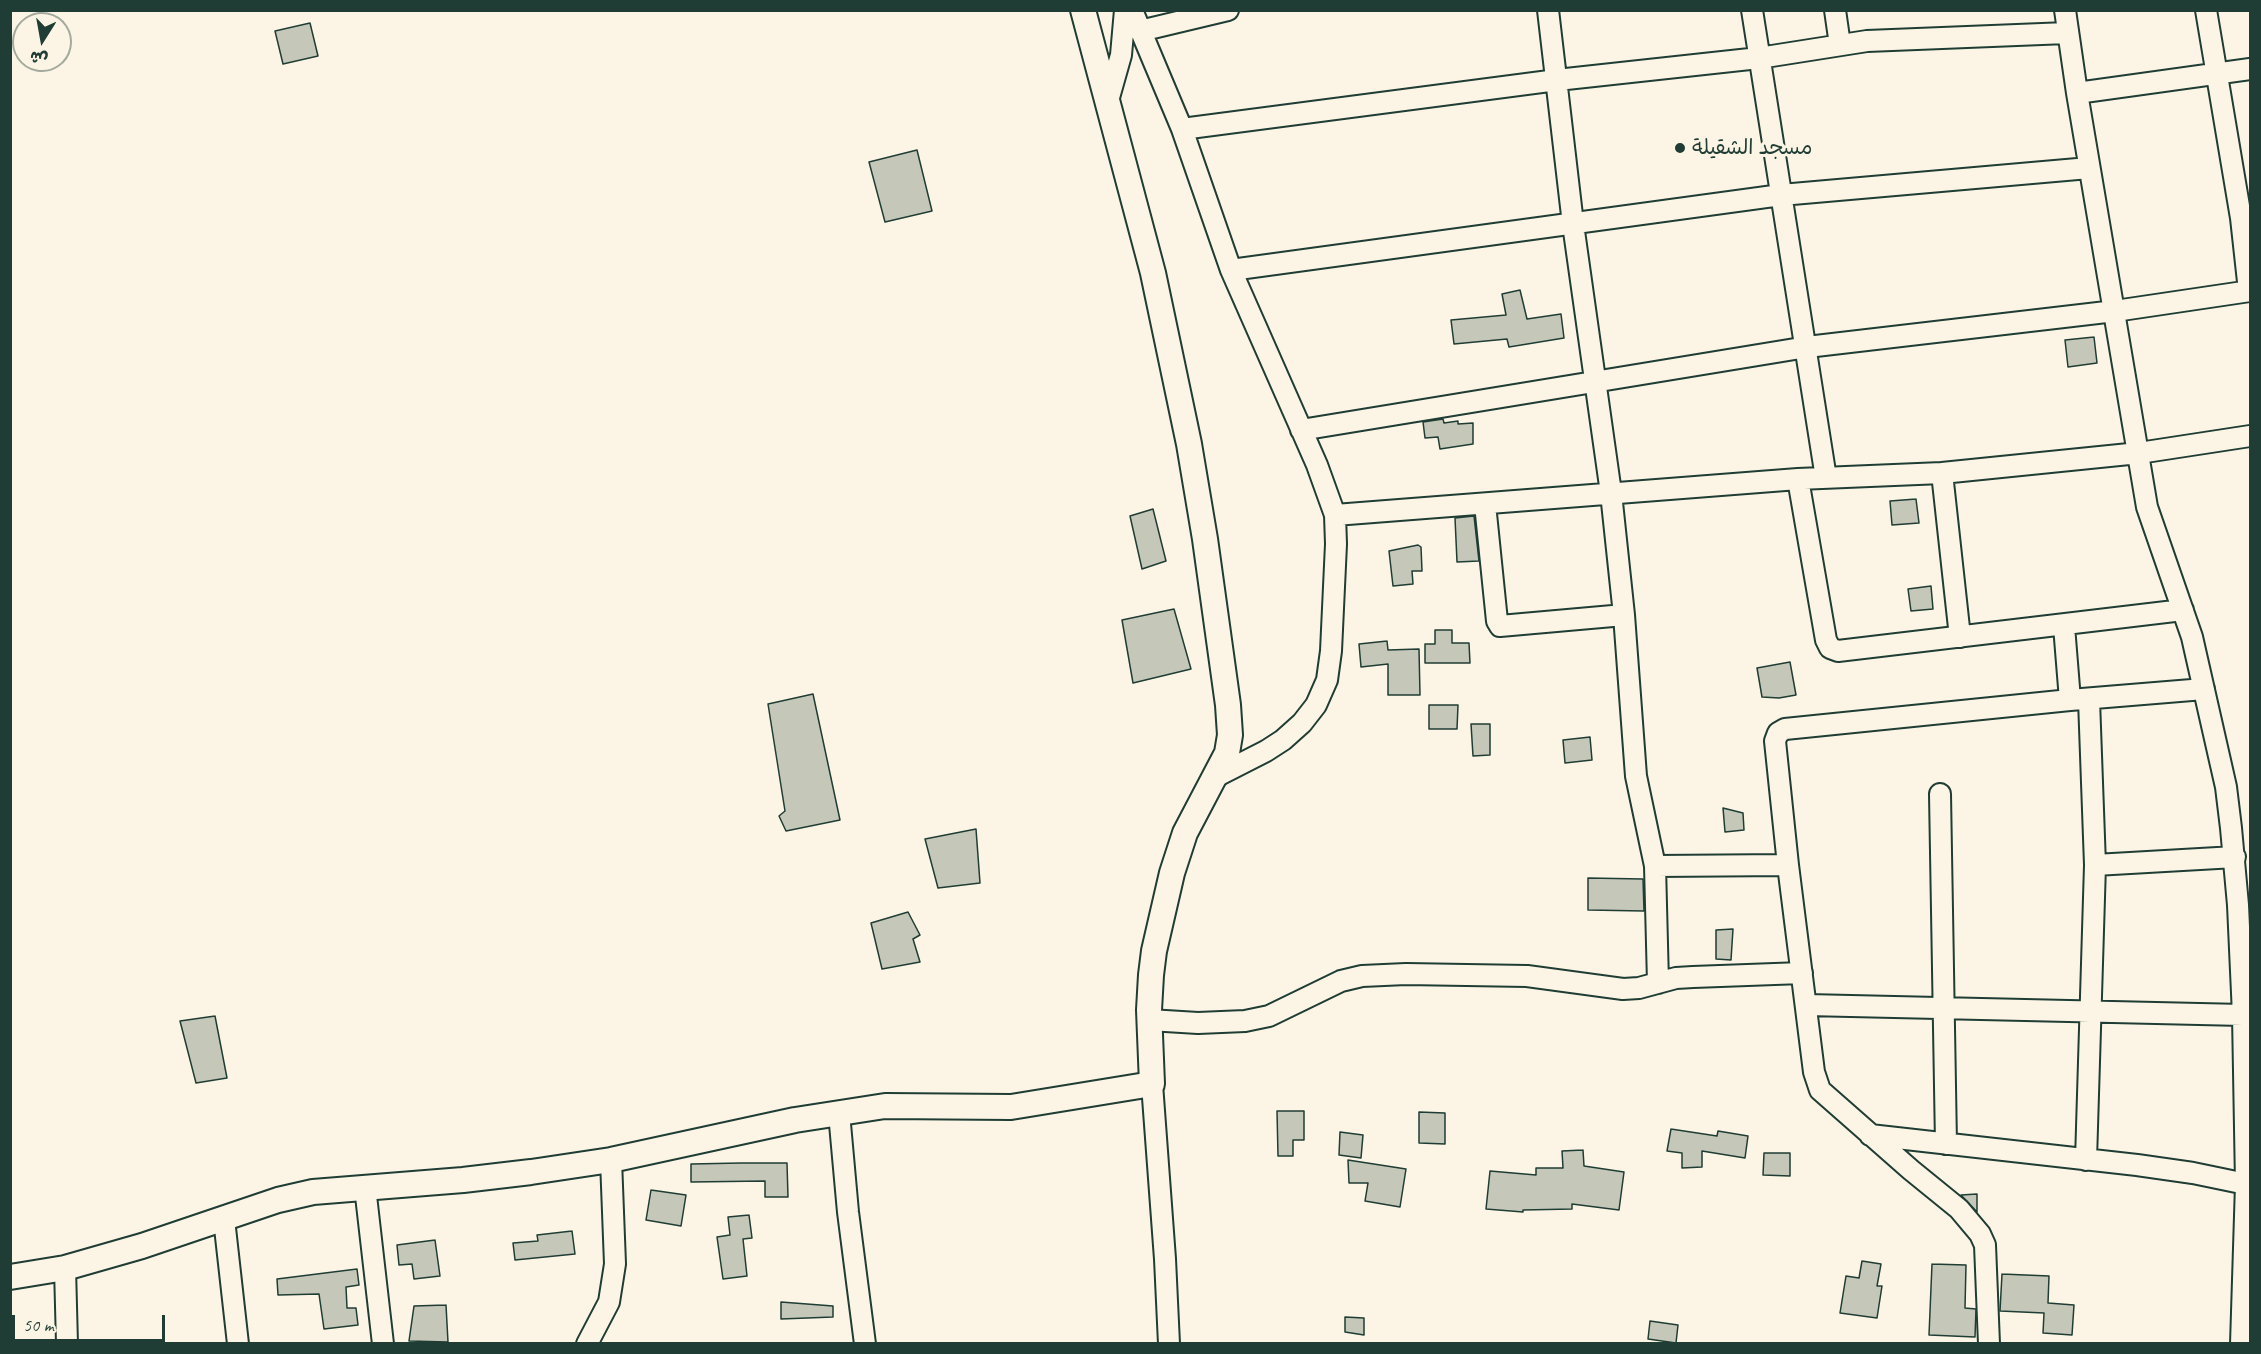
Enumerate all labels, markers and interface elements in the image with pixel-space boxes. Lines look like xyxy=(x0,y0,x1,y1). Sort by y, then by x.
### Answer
north arrow xyxy=(12,12,72,72)
text: ش xyxy=(28,46,50,69)
place label: مسجد الشقيلة xyxy=(1692,135,1813,161)
marker: مسجد الشقيلة xyxy=(1673,141,1687,155)
scale bar xyxy=(15,1303,168,1341)
text: 50 m xyxy=(23,1314,54,1336)

